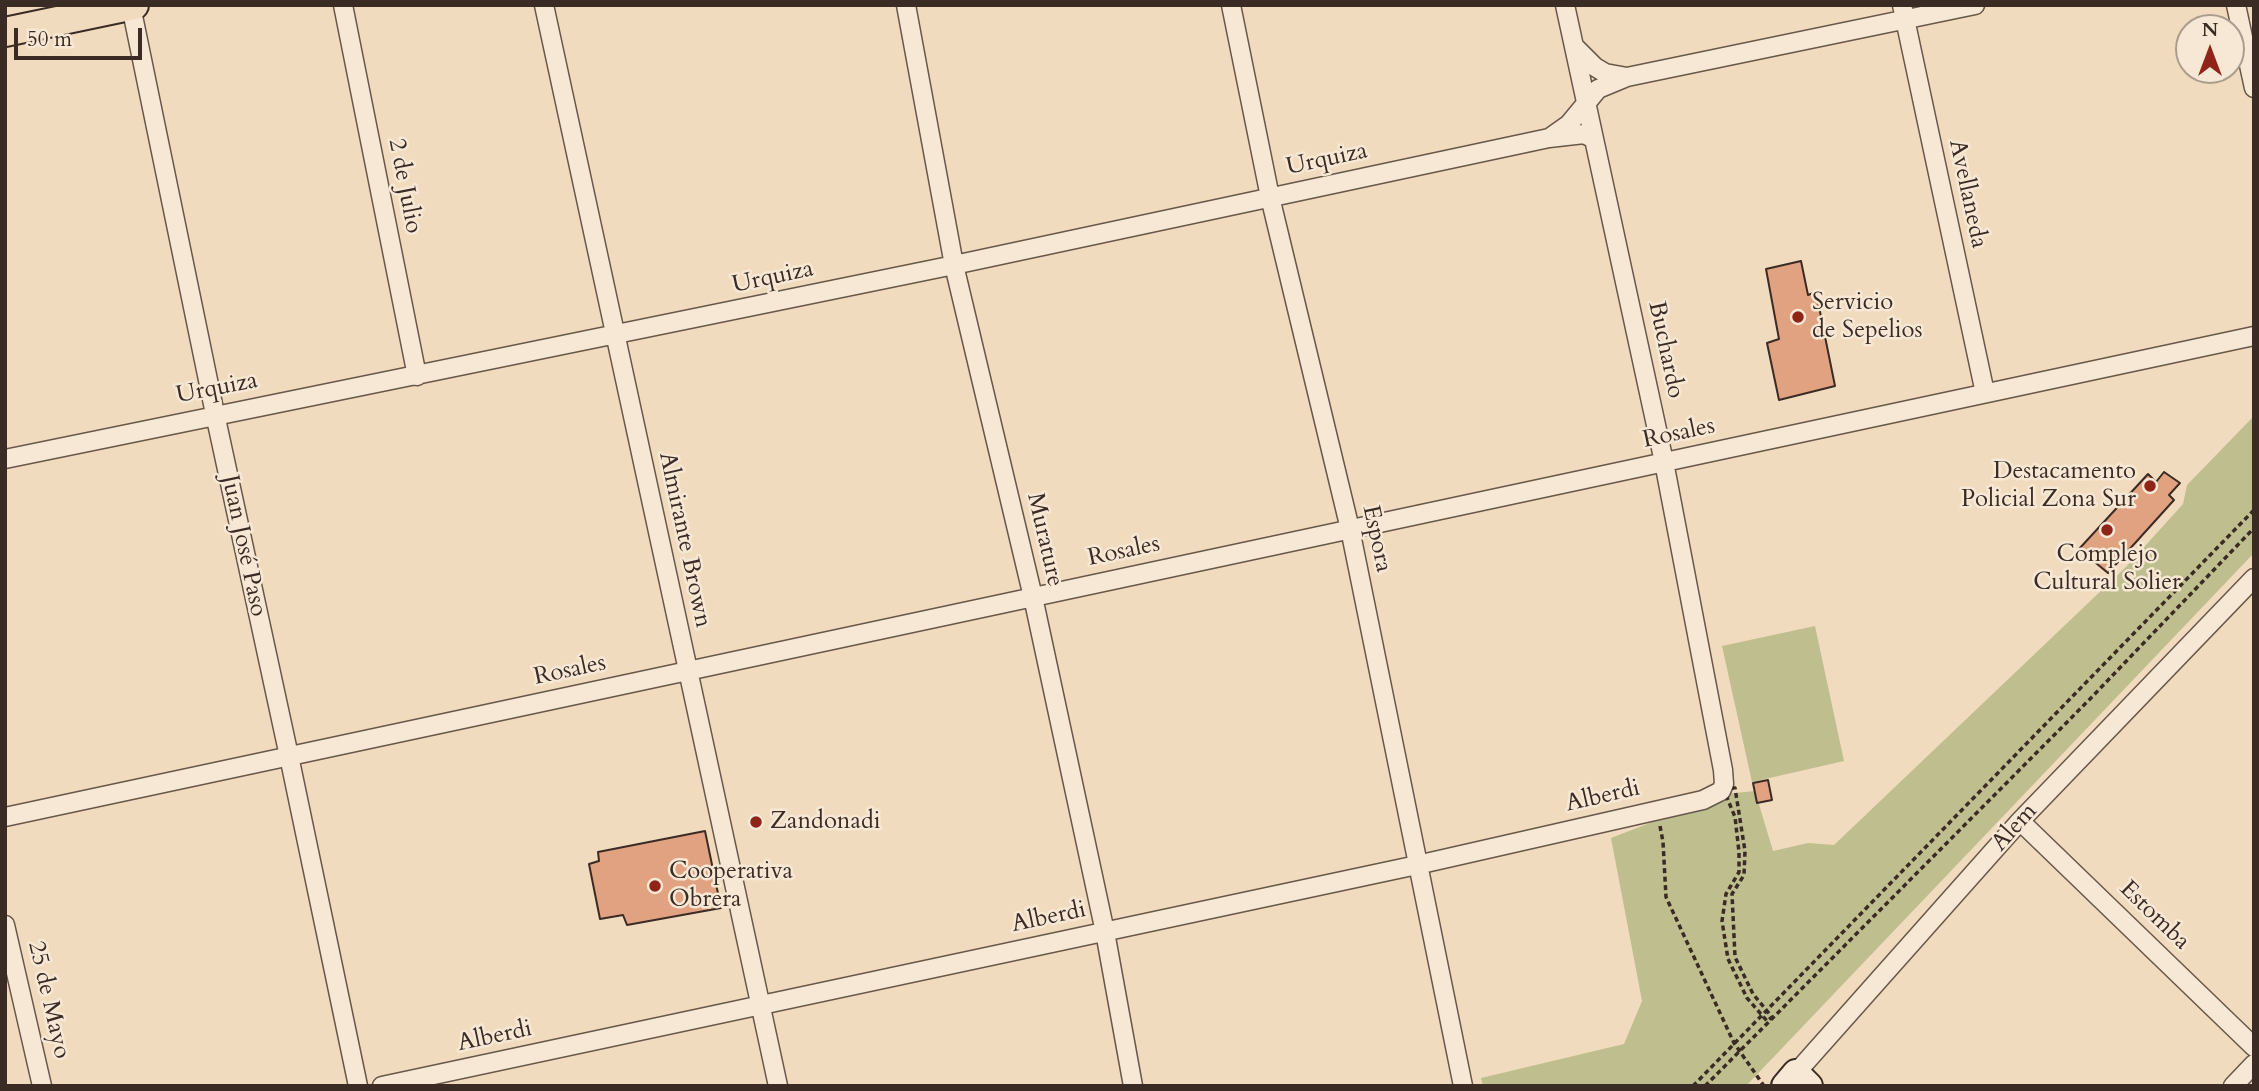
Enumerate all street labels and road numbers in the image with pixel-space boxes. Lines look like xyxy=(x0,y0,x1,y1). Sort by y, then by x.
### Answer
street label: 2 de Julio xyxy=(381,136,427,236)
street label: Urquiza xyxy=(1284,137,1370,183)
street label: Avellaneda xyxy=(1941,137,1993,251)
street label: Urquiza xyxy=(730,255,816,301)
street label: Buchardo xyxy=(1641,299,1689,401)
street label: Urquiza xyxy=(174,367,260,411)
street label: Rosales xyxy=(1640,412,1718,456)
street label: Almirante Brown xyxy=(651,450,717,630)
street label: Juan José Paso xyxy=(214,473,272,619)
street label: Murature xyxy=(1019,490,1069,590)
street label: Espora xyxy=(1355,503,1397,575)
street label: Rosales xyxy=(1085,530,1163,574)
street label: Rosales xyxy=(531,649,609,693)
street label: Alberdi xyxy=(1563,775,1643,819)
street label: Alem xyxy=(1986,798,2044,858)
street label: Estomba xyxy=(2113,875,2195,957)
street label: Alberdi xyxy=(1009,896,1089,940)
street label: 25 de Mayo xyxy=(20,938,76,1062)
street label: Alberdi xyxy=(455,1015,535,1059)

